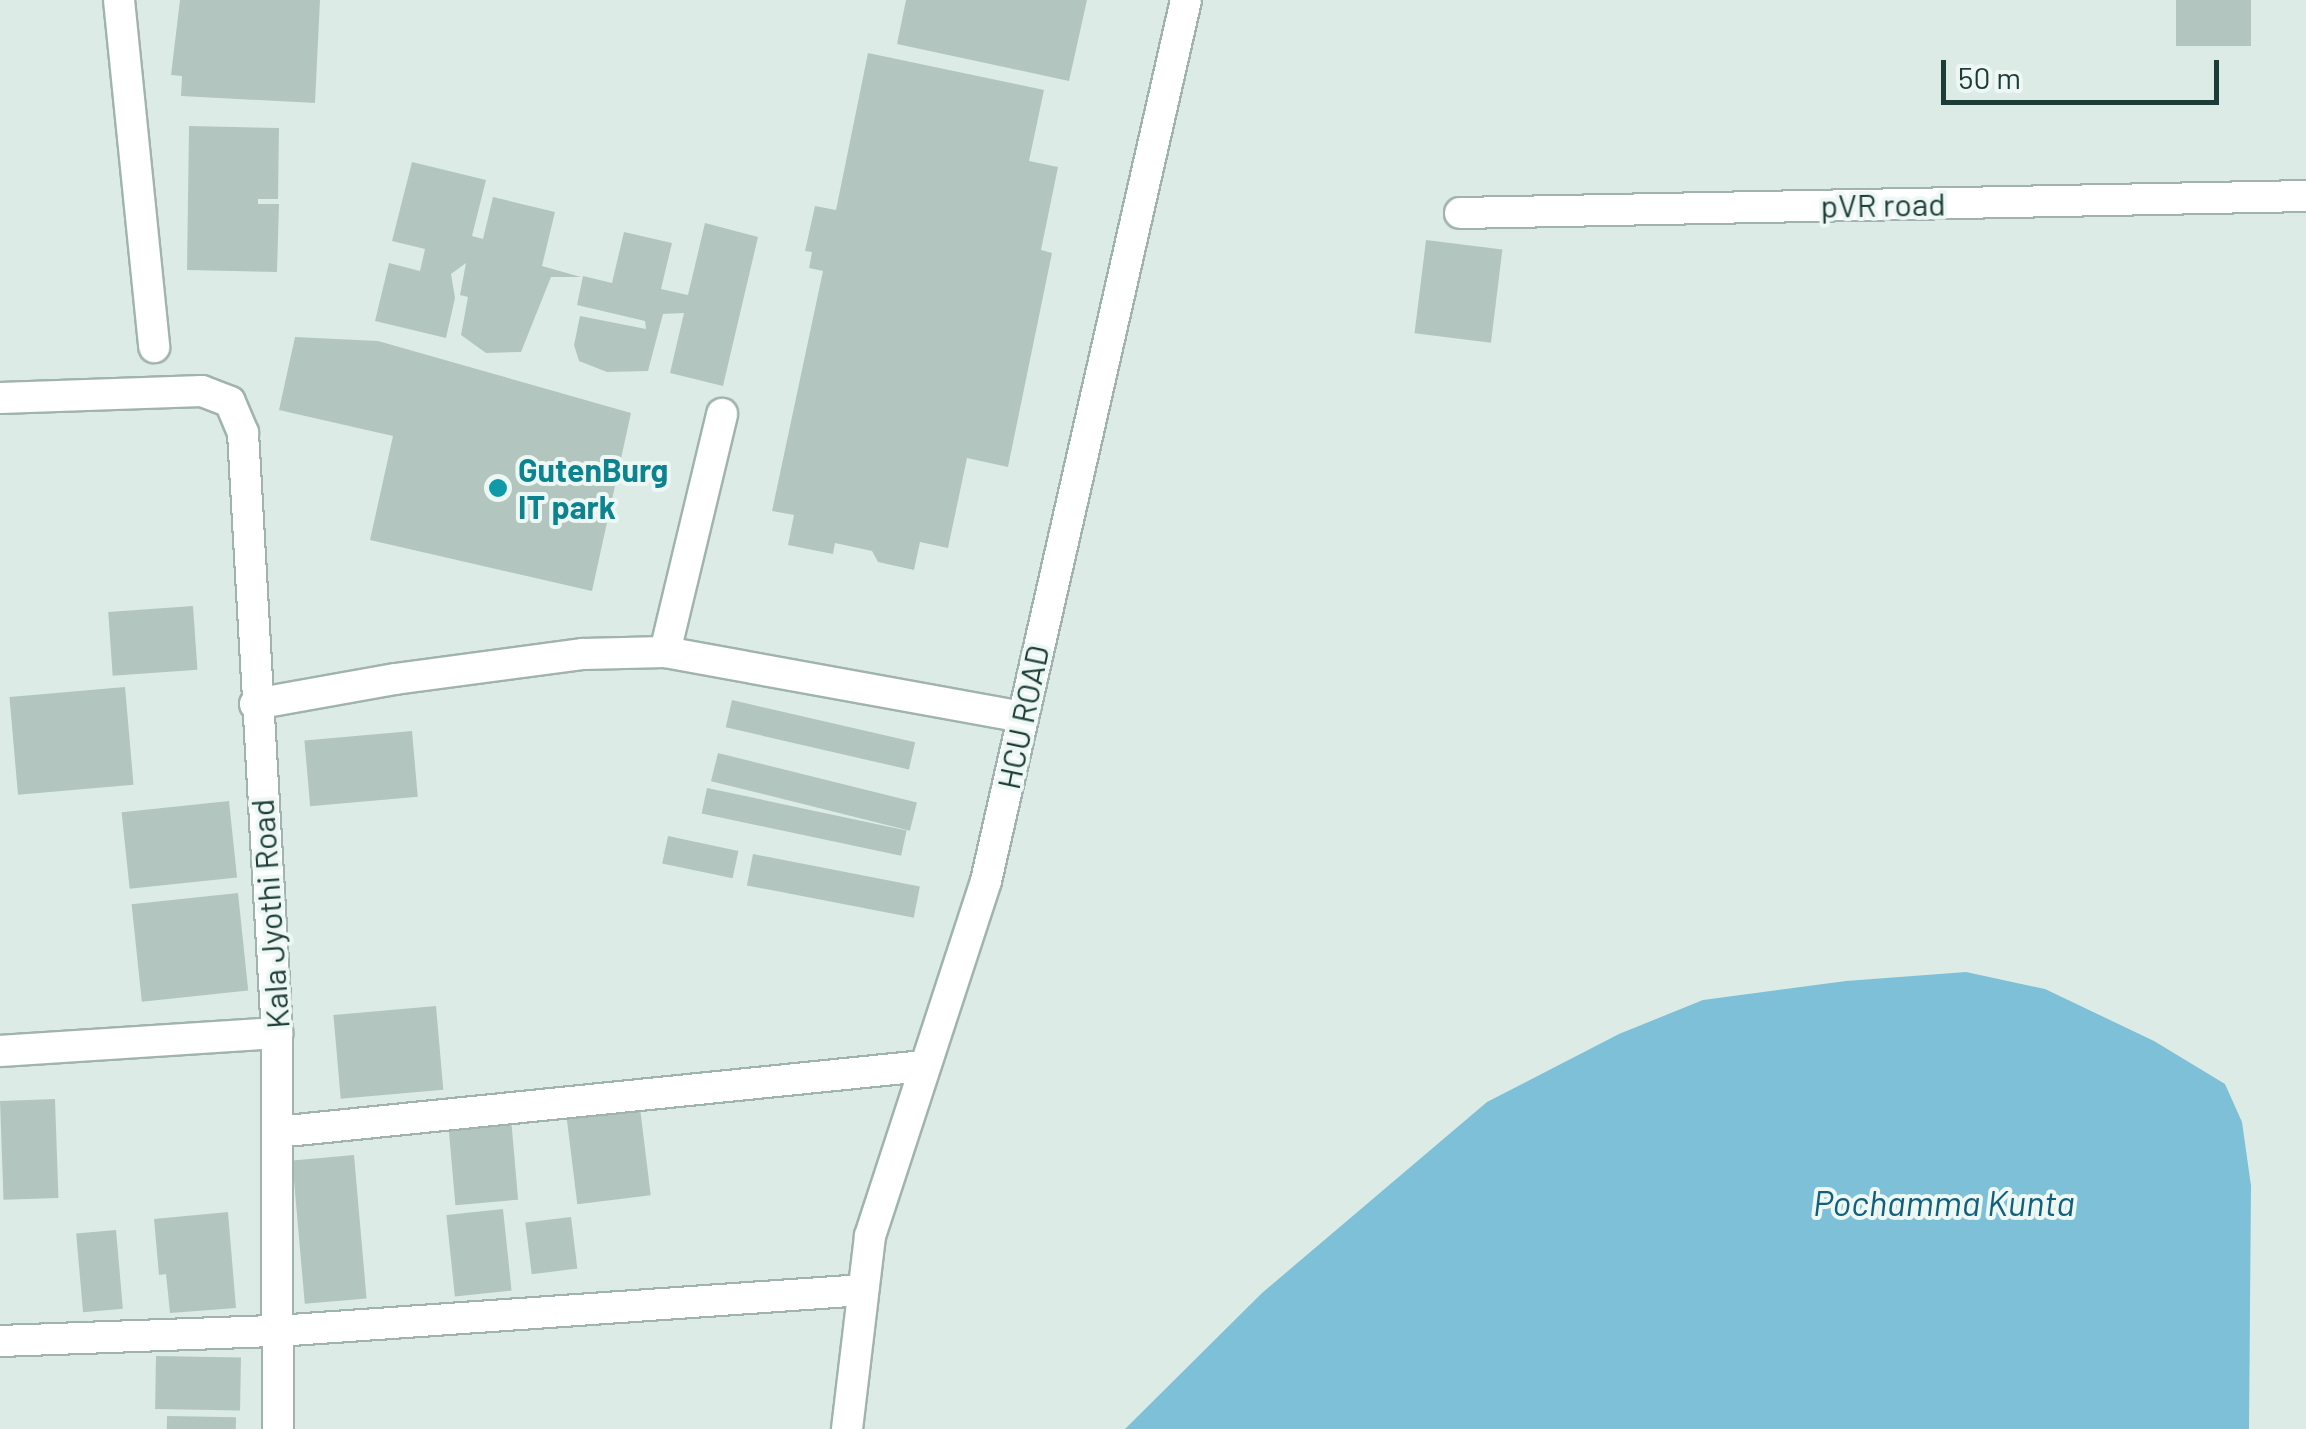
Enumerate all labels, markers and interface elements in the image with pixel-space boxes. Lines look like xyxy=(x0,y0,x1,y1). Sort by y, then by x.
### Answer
scale bar xyxy=(1946,40,2224,102)
text: 50 m xyxy=(1958,59,2021,95)
street label: pVR road xyxy=(1820,184,1946,224)
place label: GutenBurg IT park xyxy=(518,451,668,526)
marker: GutenBurg IT park xyxy=(487,477,509,499)
street label: HCU ROAD xyxy=(988,642,1056,792)
street label: Kala Jyothi Road xyxy=(242,798,296,1030)
water label: Pochamma Kunta xyxy=(1813,1181,2075,1223)

